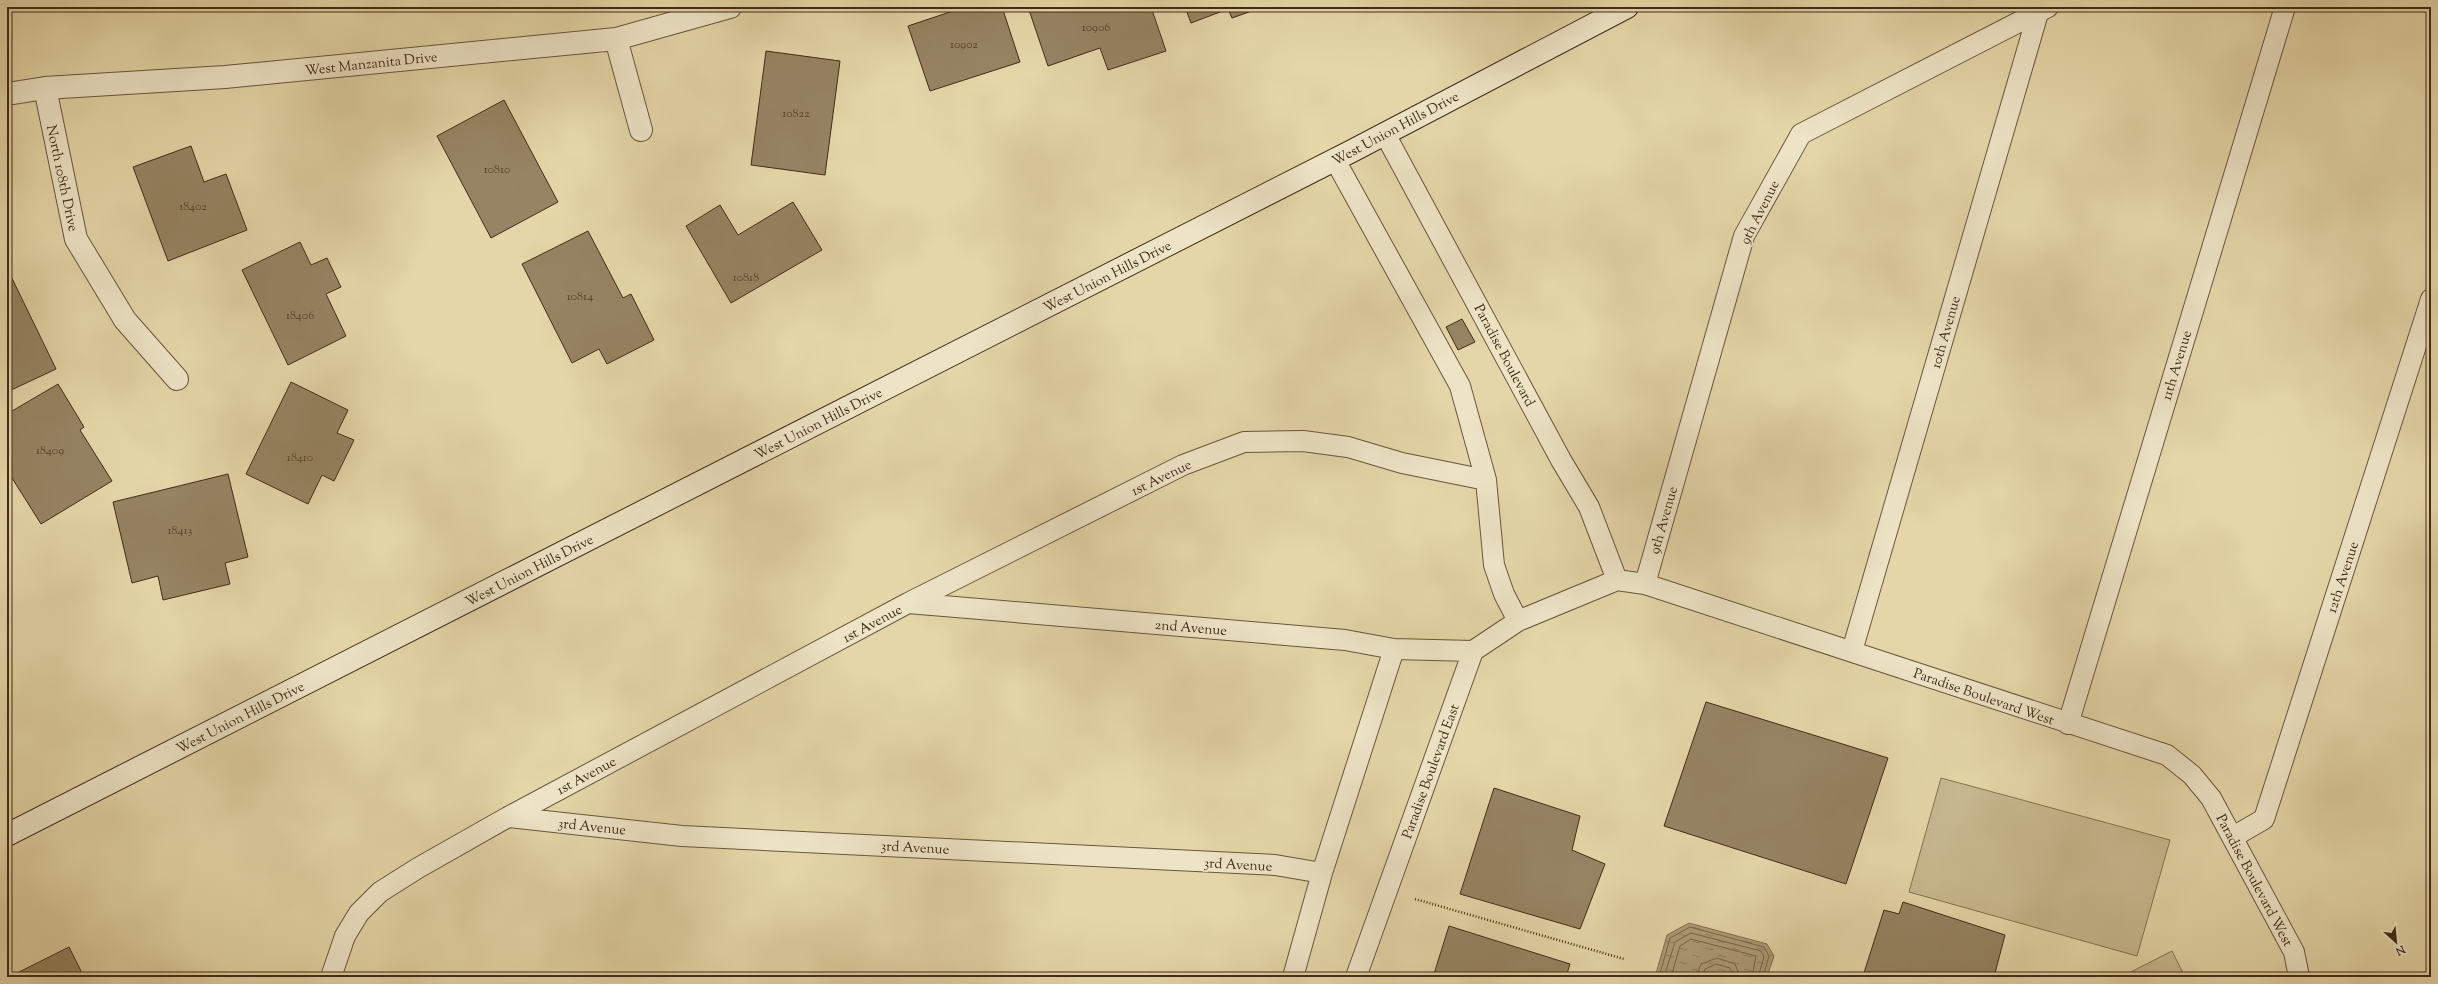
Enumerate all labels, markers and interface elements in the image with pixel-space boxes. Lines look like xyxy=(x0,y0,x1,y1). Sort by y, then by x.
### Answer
house number: 10906 xyxy=(1082,19,1110,37)
house number: 10902 xyxy=(950,36,978,54)
street label: West Manzanita Drive xyxy=(304,48,439,82)
street label: West Union Hills Drive xyxy=(1329,88,1463,172)
house number: 10822 xyxy=(782,105,810,123)
street label: North 108th Drive xyxy=(40,123,82,234)
house number: 10810 xyxy=(484,161,510,179)
street label: 9th Avenue xyxy=(1736,177,1785,248)
house number: 18402 xyxy=(179,198,207,216)
street label: West Union Hills Drive xyxy=(1040,237,1175,319)
house number: 10818 xyxy=(733,269,759,287)
house number: 10814 xyxy=(567,288,593,306)
street label: 10th Avenue xyxy=(1927,294,1967,371)
street label: Paradise Boulevard xyxy=(1468,301,1539,411)
house number: 18406 xyxy=(286,307,314,325)
street label: 11th Avenue xyxy=(2158,328,2198,403)
street label: West Union Hills Drive xyxy=(751,384,886,466)
house number: 18409 xyxy=(36,442,64,460)
house number: 18410 xyxy=(287,449,313,467)
street label: 1st Avenue xyxy=(1128,456,1195,502)
street label: 9th Avenue xyxy=(1646,484,1684,557)
house number: 18413 xyxy=(168,522,193,540)
street label: West Union Hills Drive xyxy=(462,531,597,613)
street label: 12th Avenue xyxy=(2323,539,2365,616)
street label: 1st Avenue xyxy=(840,601,906,649)
street label: 2nd Avenue xyxy=(1154,616,1228,642)
street label: Paradise Boulevard West xyxy=(1910,664,2057,731)
street label: West Union Hills Drive xyxy=(173,678,308,760)
street label: Paradise Boulevard East xyxy=(1398,701,1466,842)
street label: 1st Avenue xyxy=(554,753,620,801)
street label: Paradise Boulevard West xyxy=(2210,811,2297,951)
street label: 3rd Avenue xyxy=(557,814,627,842)
street label: 3rd Avenue xyxy=(880,837,950,861)
street label: 3rd Avenue xyxy=(1203,854,1273,878)
north arrow xyxy=(2376,922,2416,962)
text: N xyxy=(2392,940,2409,959)

